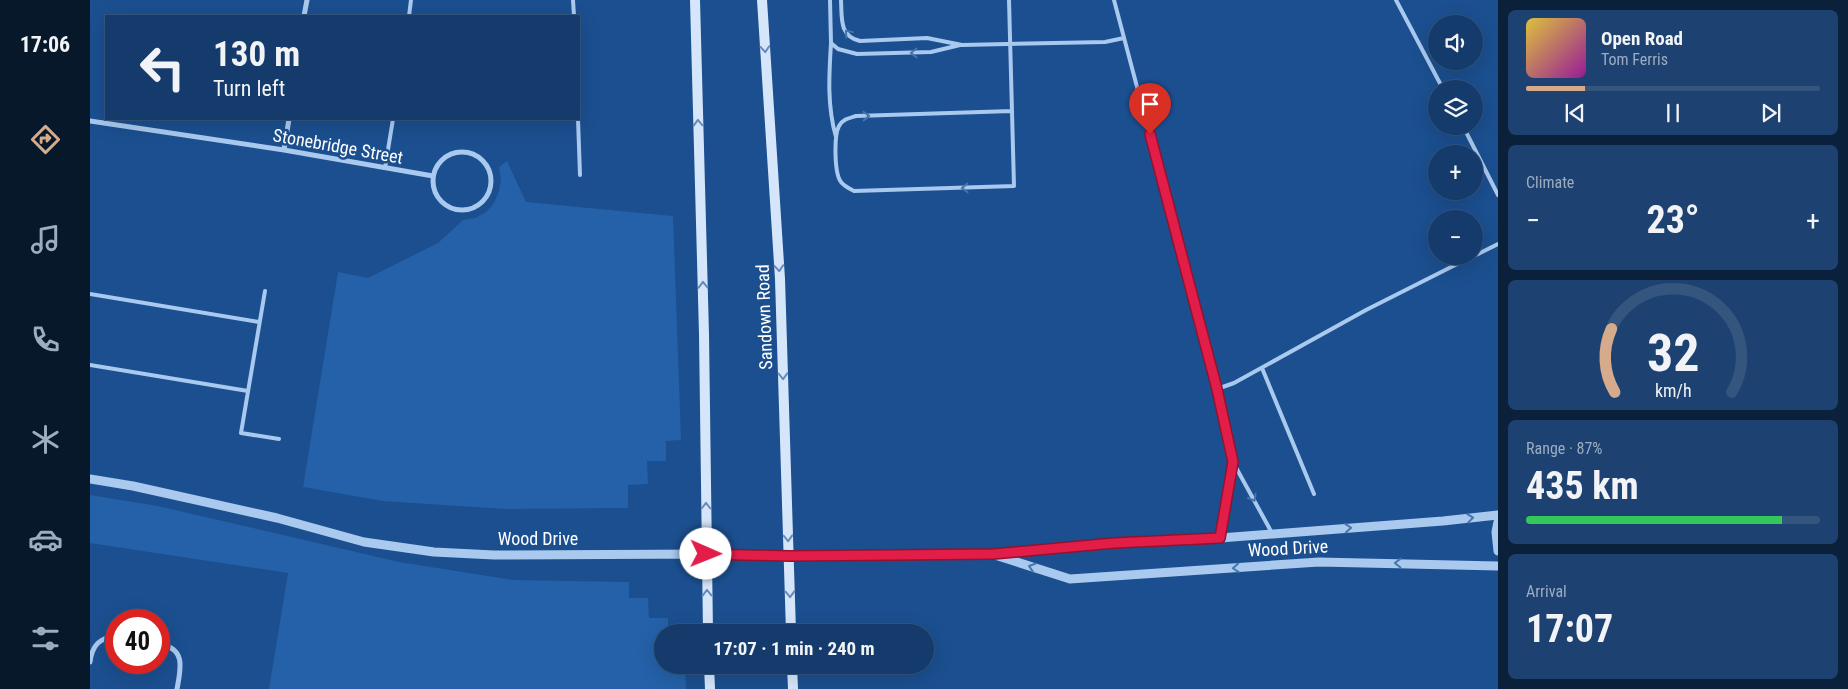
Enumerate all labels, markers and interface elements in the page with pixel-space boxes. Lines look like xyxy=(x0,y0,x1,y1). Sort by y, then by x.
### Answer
map controls xyxy=(1428,15,1483,265)
button: sound xyxy=(1428,15,1483,70)
text: Open Road xyxy=(1601,27,1683,50)
one-way arrow xyxy=(845,30,853,39)
text: 17:06 xyxy=(20,32,70,57)
text: 130 m xyxy=(213,34,300,75)
icon: left xyxy=(130,35,195,100)
one-way arrow xyxy=(759,45,770,53)
one-way arrow xyxy=(910,47,918,58)
text: Tom Ferris xyxy=(1601,50,1668,69)
text: Turn left xyxy=(213,76,285,101)
button: layers xyxy=(1428,80,1483,135)
pin xyxy=(1129,83,1171,134)
icon: arrive xyxy=(1136,90,1164,118)
icon: previous xyxy=(1561,99,1589,127)
icon: pause xyxy=(1659,99,1687,127)
icon: next xyxy=(1757,99,1785,127)
one-way arrow xyxy=(862,111,870,121)
one-way arrow xyxy=(693,118,704,126)
icon: directions xyxy=(28,122,63,157)
street label: Stonebridge Street xyxy=(271,124,405,168)
button: + xyxy=(1428,145,1483,200)
text: Climate xyxy=(1526,173,1574,192)
one-way arrow xyxy=(961,183,969,193)
text: 23° xyxy=(1646,198,1700,242)
text: − xyxy=(1526,204,1540,237)
text: + xyxy=(1806,204,1820,237)
button: − xyxy=(1428,210,1483,265)
icon: music xyxy=(28,222,63,257)
street label: Sandown Road xyxy=(752,264,776,370)
one-way arrow xyxy=(773,265,784,273)
one-way arrow xyxy=(697,281,708,289)
icon: phone xyxy=(28,322,63,357)
text: 32 xyxy=(1647,323,1699,384)
one-way arrow xyxy=(778,372,788,380)
text: km/h xyxy=(1655,380,1691,401)
icon: climate xyxy=(28,422,63,457)
text: Range · 87% xyxy=(1526,439,1602,458)
text: 435 km xyxy=(1526,464,1639,508)
one-way arrow xyxy=(1246,493,1256,502)
one-way arrow xyxy=(701,501,711,509)
one-way arrow xyxy=(1467,513,1475,524)
icon: car xyxy=(28,522,63,557)
one-way arrow xyxy=(1344,523,1352,534)
position arrow xyxy=(679,527,731,579)
street label: Wood Drive xyxy=(498,528,578,549)
one-way arrow xyxy=(783,535,793,543)
street label: Wood Drive xyxy=(1247,535,1329,561)
one-way arrow xyxy=(1394,558,1402,568)
one-way arrow xyxy=(1232,562,1240,573)
one-way arrow xyxy=(1028,563,1036,573)
text: Arrival xyxy=(1526,582,1567,601)
one-way arrow xyxy=(701,589,712,597)
one-way arrow xyxy=(784,591,795,599)
text: 17:07 xyxy=(1526,607,1613,651)
speed limit sign: 40 xyxy=(105,609,170,674)
icon: filters xyxy=(28,621,63,656)
text: 17:07 · 1 min · 240 m xyxy=(713,637,875,660)

